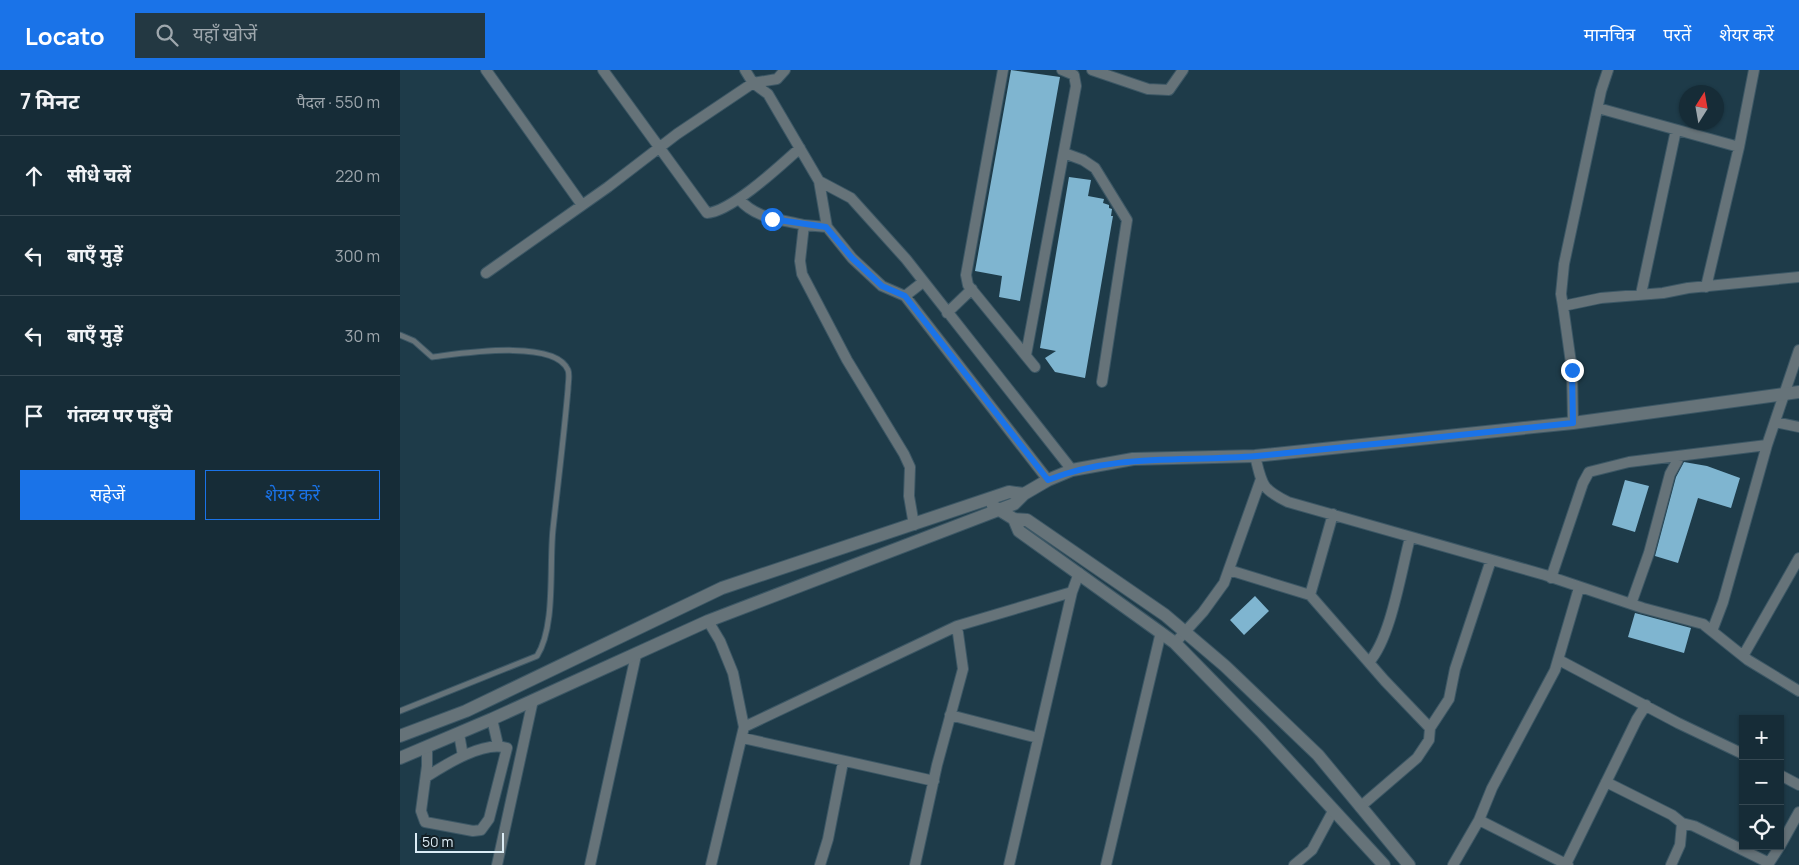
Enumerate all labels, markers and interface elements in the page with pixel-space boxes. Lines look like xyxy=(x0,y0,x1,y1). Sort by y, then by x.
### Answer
search box xyxy=(135,13,485,58)
text: Locato xyxy=(25,19,105,52)
icon: search xyxy=(153,21,181,49)
text: यहाँ खोजें xyxy=(193,21,257,47)
text: मानचित्र xyxy=(1584,22,1635,46)
text: परतें xyxy=(1663,22,1691,46)
text: शेयर करें xyxy=(1719,22,1774,46)
north arrow xyxy=(1679,85,1724,130)
text: 7 मिनट xyxy=(20,87,79,115)
text: पैदल · 550 m xyxy=(297,91,380,113)
icon: ahead xyxy=(20,162,48,190)
text: सीधे चलें xyxy=(67,162,131,188)
text: 220 m xyxy=(335,165,380,187)
route start xyxy=(761,208,784,231)
icon: left xyxy=(20,242,48,270)
text: बाएँ मुड़ें xyxy=(67,242,123,268)
text: 300 m xyxy=(335,245,380,267)
icon: left xyxy=(20,322,48,350)
text: बाएँ मुड़ें xyxy=(67,322,123,348)
text: 30 m xyxy=(345,325,380,347)
route end xyxy=(1561,359,1584,382)
icon: arrive xyxy=(20,402,48,430)
text: गंतव्य पर पहुँचे xyxy=(67,402,172,428)
button: सहेजें xyxy=(20,470,195,520)
button: शेयर करें xyxy=(205,470,380,520)
map controls xyxy=(1739,715,1784,850)
button: + xyxy=(1739,715,1784,760)
button: − xyxy=(1739,760,1784,805)
button: locate xyxy=(1739,805,1784,850)
scale bar xyxy=(415,830,504,853)
text: 50 m xyxy=(422,832,453,851)

